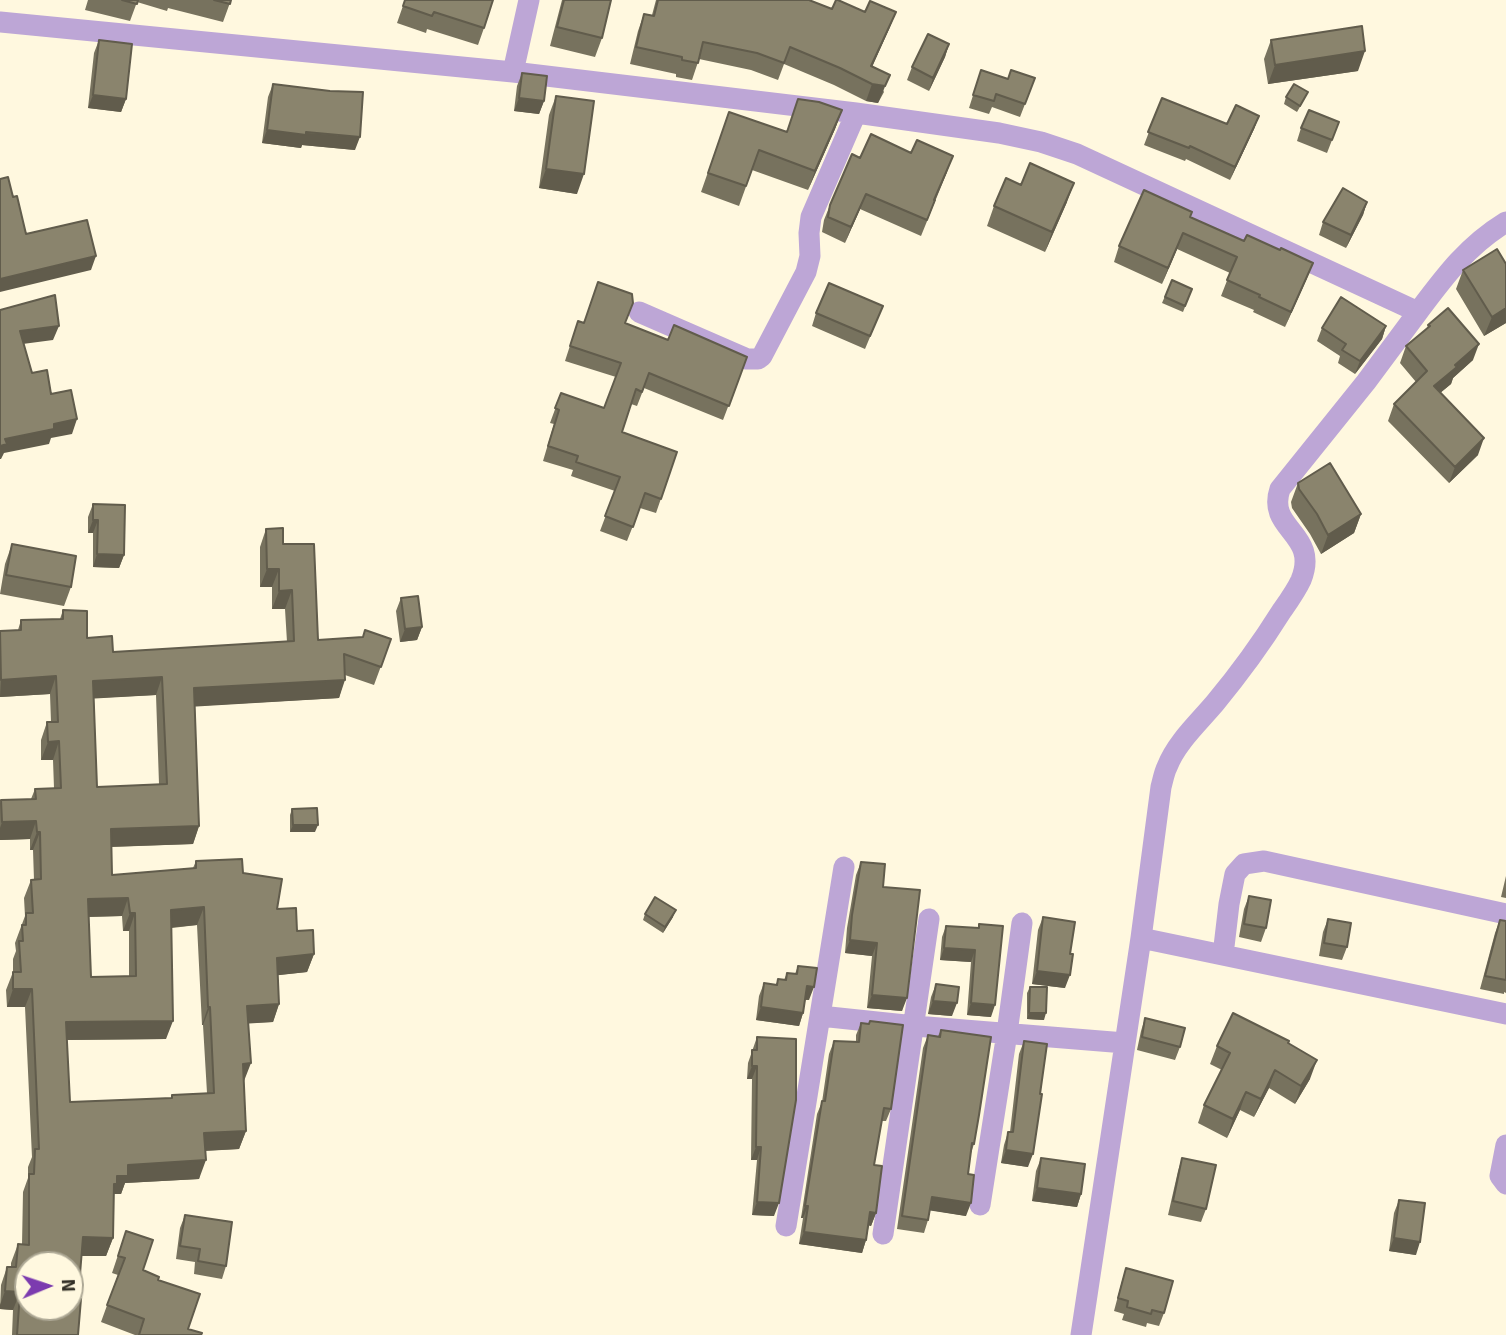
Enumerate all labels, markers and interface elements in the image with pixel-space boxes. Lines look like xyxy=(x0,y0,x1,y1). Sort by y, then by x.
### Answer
north arrow xyxy=(14,1251,84,1321)
text: N xyxy=(56,1278,80,1292)

